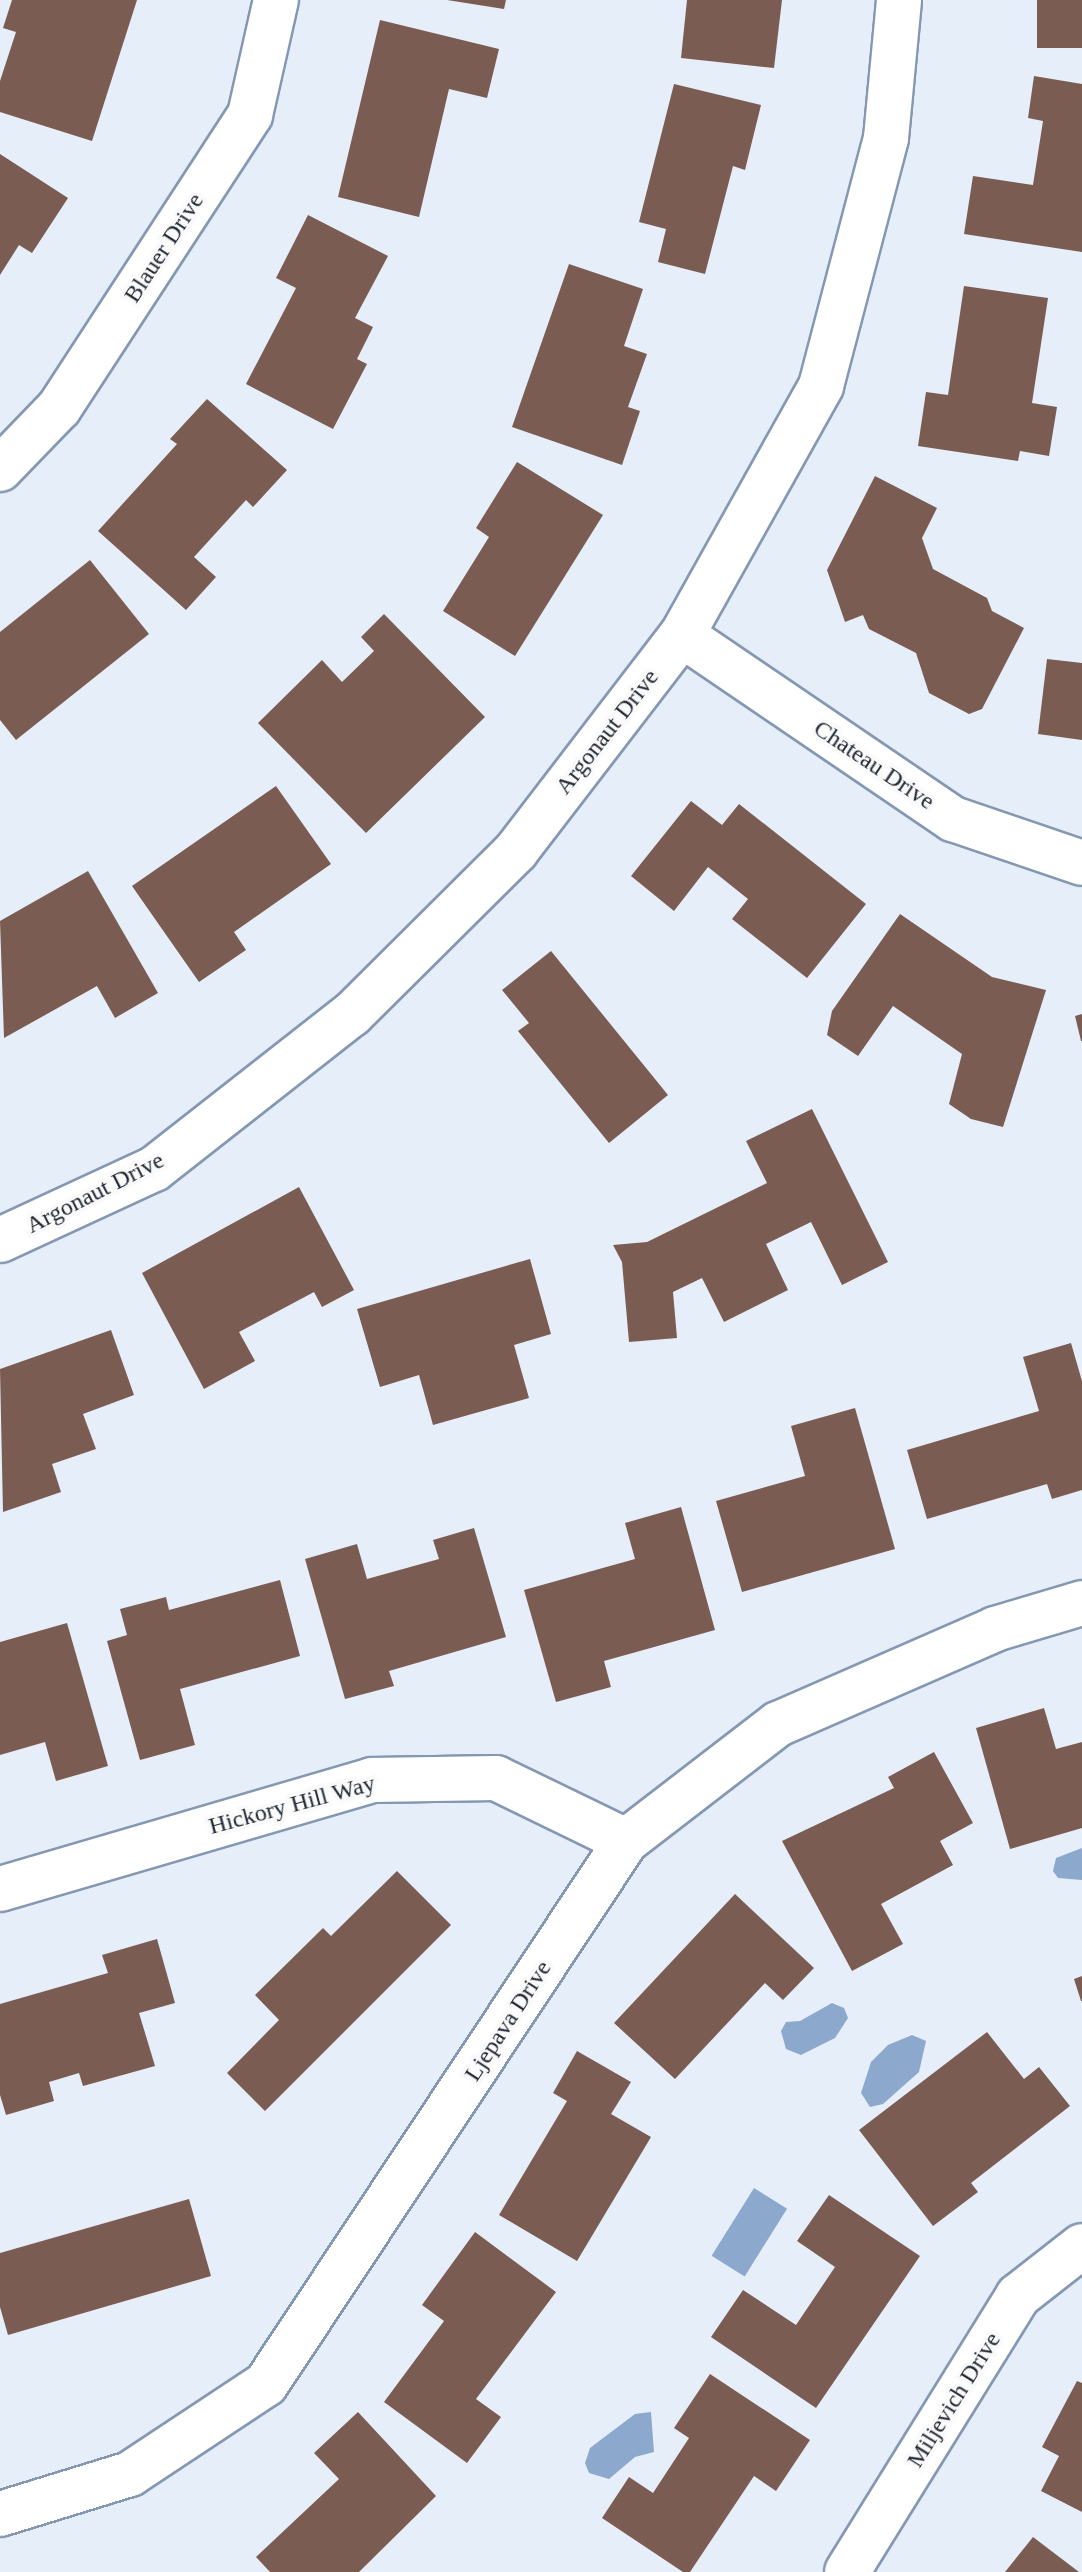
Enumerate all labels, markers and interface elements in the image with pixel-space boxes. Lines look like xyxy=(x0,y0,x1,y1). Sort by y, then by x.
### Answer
street label: Blauer Drive xyxy=(118,188,210,308)
street label: Argonaut Drive xyxy=(549,664,665,800)
street label: Chateau Drive xyxy=(808,714,940,816)
street label: Argonaut Drive xyxy=(21,1146,169,1240)
street label: Hickory Hill Way xyxy=(206,1769,378,1841)
street label: Ljepava Drive xyxy=(458,1955,558,2087)
street label: Miljevich Drive xyxy=(901,2327,1007,2473)

